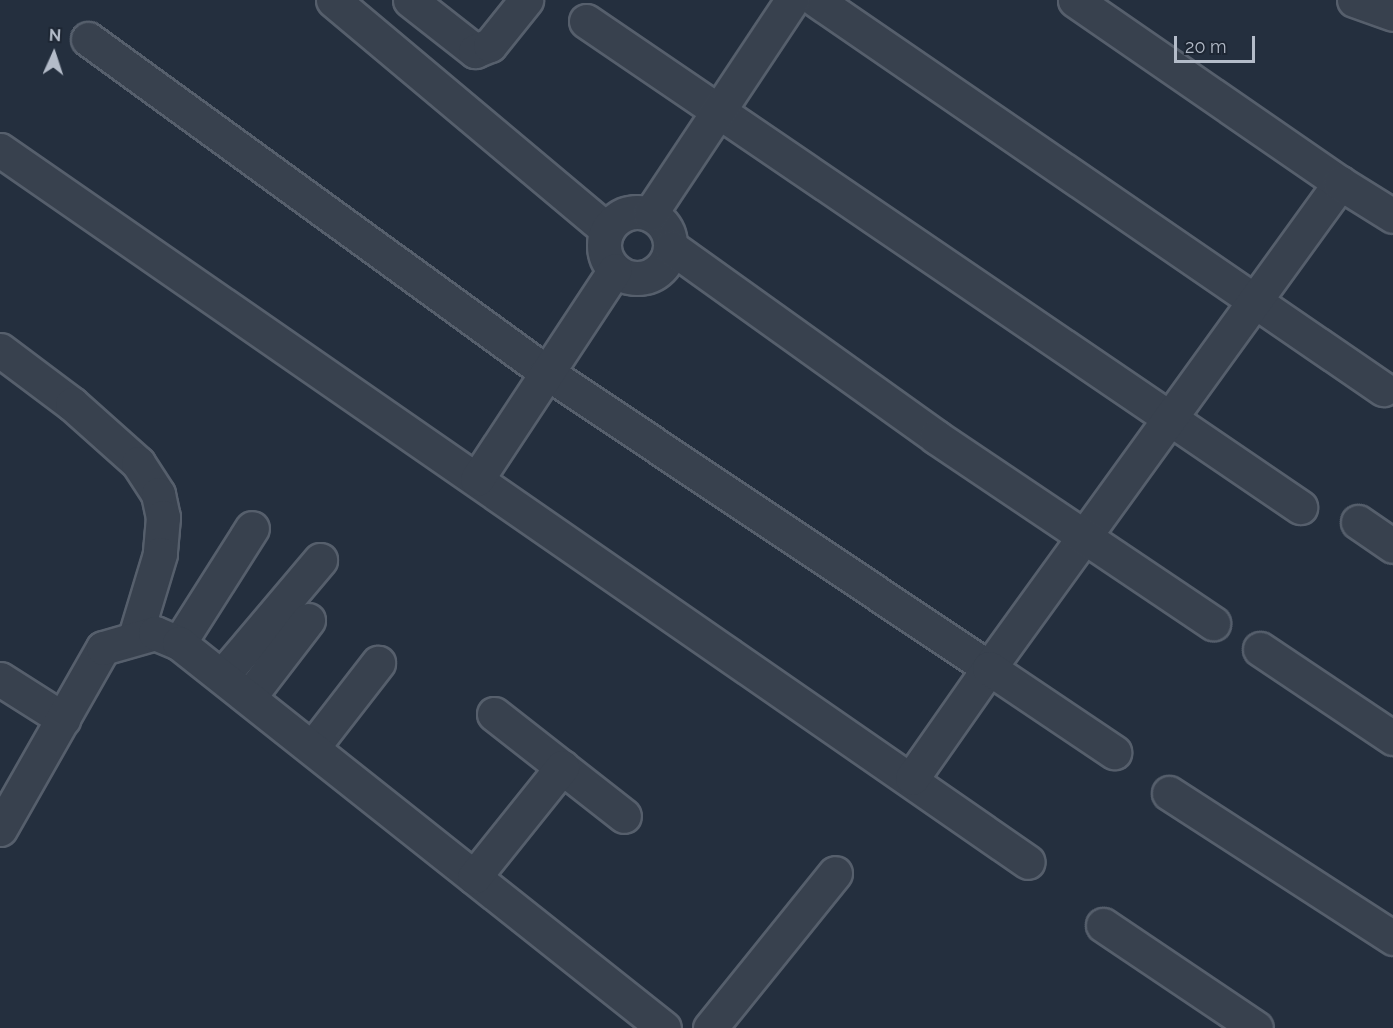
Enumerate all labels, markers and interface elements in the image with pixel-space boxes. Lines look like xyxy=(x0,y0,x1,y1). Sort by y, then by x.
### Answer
north arrow xyxy=(24,24,84,84)
scale bar xyxy=(1177,24,1258,62)
text: N xyxy=(48,26,62,45)
text: 20 m xyxy=(1185,36,1227,57)

